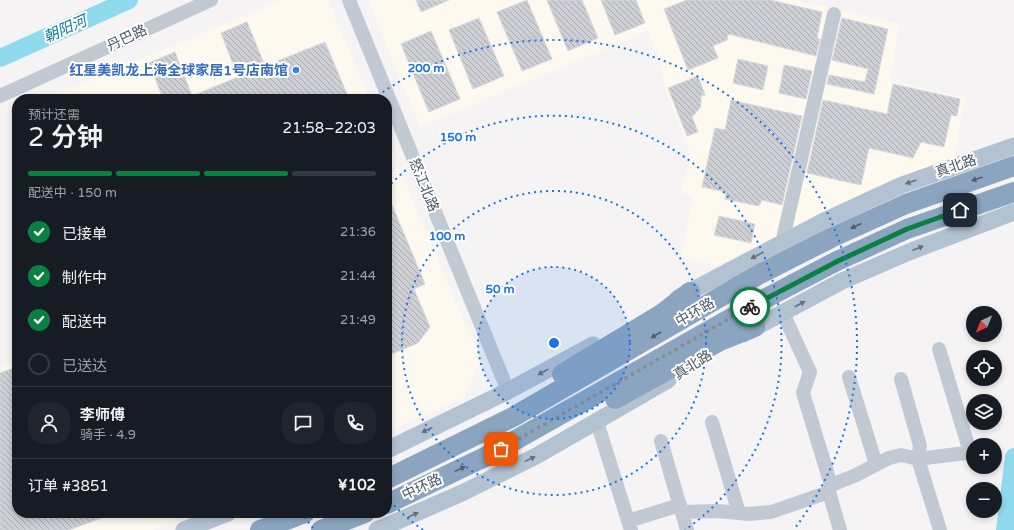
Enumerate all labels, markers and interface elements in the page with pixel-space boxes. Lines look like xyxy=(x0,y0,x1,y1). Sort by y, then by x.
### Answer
water label: 朝阳河 xyxy=(41,10,92,46)
street label: 丹巴路 xyxy=(104,21,150,55)
text: 200 m xyxy=(408,61,444,75)
place label: 红星美凯龙上海全球家居1号店南馆 xyxy=(69,62,288,79)
marker: 红星美凯龙上海全球家居1号店南馆 xyxy=(291,65,301,75)
text: 预计还需 xyxy=(28,107,80,123)
text: 21:58–22:03 xyxy=(283,119,376,137)
text: 2 分钟 xyxy=(28,122,103,153)
text: 150 m xyxy=(440,130,476,144)
street label: 真北路 xyxy=(933,151,979,181)
street label: 怒江北路 xyxy=(406,156,442,214)
one-way arrow xyxy=(971,176,983,182)
one-way arrow xyxy=(905,180,917,186)
text: 配送中 · 150 m xyxy=(28,185,117,201)
pin xyxy=(943,193,977,227)
icon: home xyxy=(949,199,971,221)
icon: check xyxy=(28,221,50,243)
one-way arrow xyxy=(851,223,862,229)
text: 21:36 xyxy=(340,224,376,240)
text: 已接单 xyxy=(62,225,107,243)
text: 100 m xyxy=(429,229,465,243)
one-way arrow xyxy=(912,245,924,251)
one-way arrow xyxy=(750,253,762,259)
icon: check xyxy=(28,265,50,287)
text: 21:44 xyxy=(340,268,376,284)
text: 制作中 xyxy=(62,269,107,287)
text: 50 m xyxy=(485,282,515,296)
courier xyxy=(730,287,770,327)
street label: 中环路 xyxy=(673,294,717,330)
icon: bike xyxy=(739,296,761,318)
one-way arrow xyxy=(795,300,806,307)
north arrow xyxy=(966,306,1002,342)
map controls xyxy=(966,306,1002,518)
icon: check xyxy=(28,309,50,331)
text: 21:49 xyxy=(340,312,376,328)
text: 配送中 xyxy=(62,313,107,331)
one-way arrow xyxy=(650,331,662,338)
centre of rings xyxy=(547,336,561,350)
street label: 真北路 xyxy=(671,347,715,383)
button: locate xyxy=(966,350,1002,386)
text: 已送达 xyxy=(62,357,107,375)
one-way arrow xyxy=(538,369,549,375)
button: layers xyxy=(966,394,1002,430)
button: person xyxy=(28,402,70,444)
button: chat xyxy=(282,402,324,444)
button: phone xyxy=(334,402,376,444)
text: 李师傅 xyxy=(80,406,125,424)
text: 骑手 · 4.9 xyxy=(80,427,136,443)
one-way arrow xyxy=(422,427,433,433)
pin xyxy=(484,432,518,466)
icon: bag xyxy=(490,438,512,460)
button: + xyxy=(966,438,1002,474)
one-way arrow xyxy=(524,456,536,462)
one-way arrow xyxy=(455,466,466,472)
street label: 中环路 xyxy=(399,470,445,504)
text: ¥102 xyxy=(338,476,376,494)
text: 订单 #3851 xyxy=(28,477,109,495)
button: − xyxy=(966,482,1002,518)
one-way arrow xyxy=(407,511,419,517)

